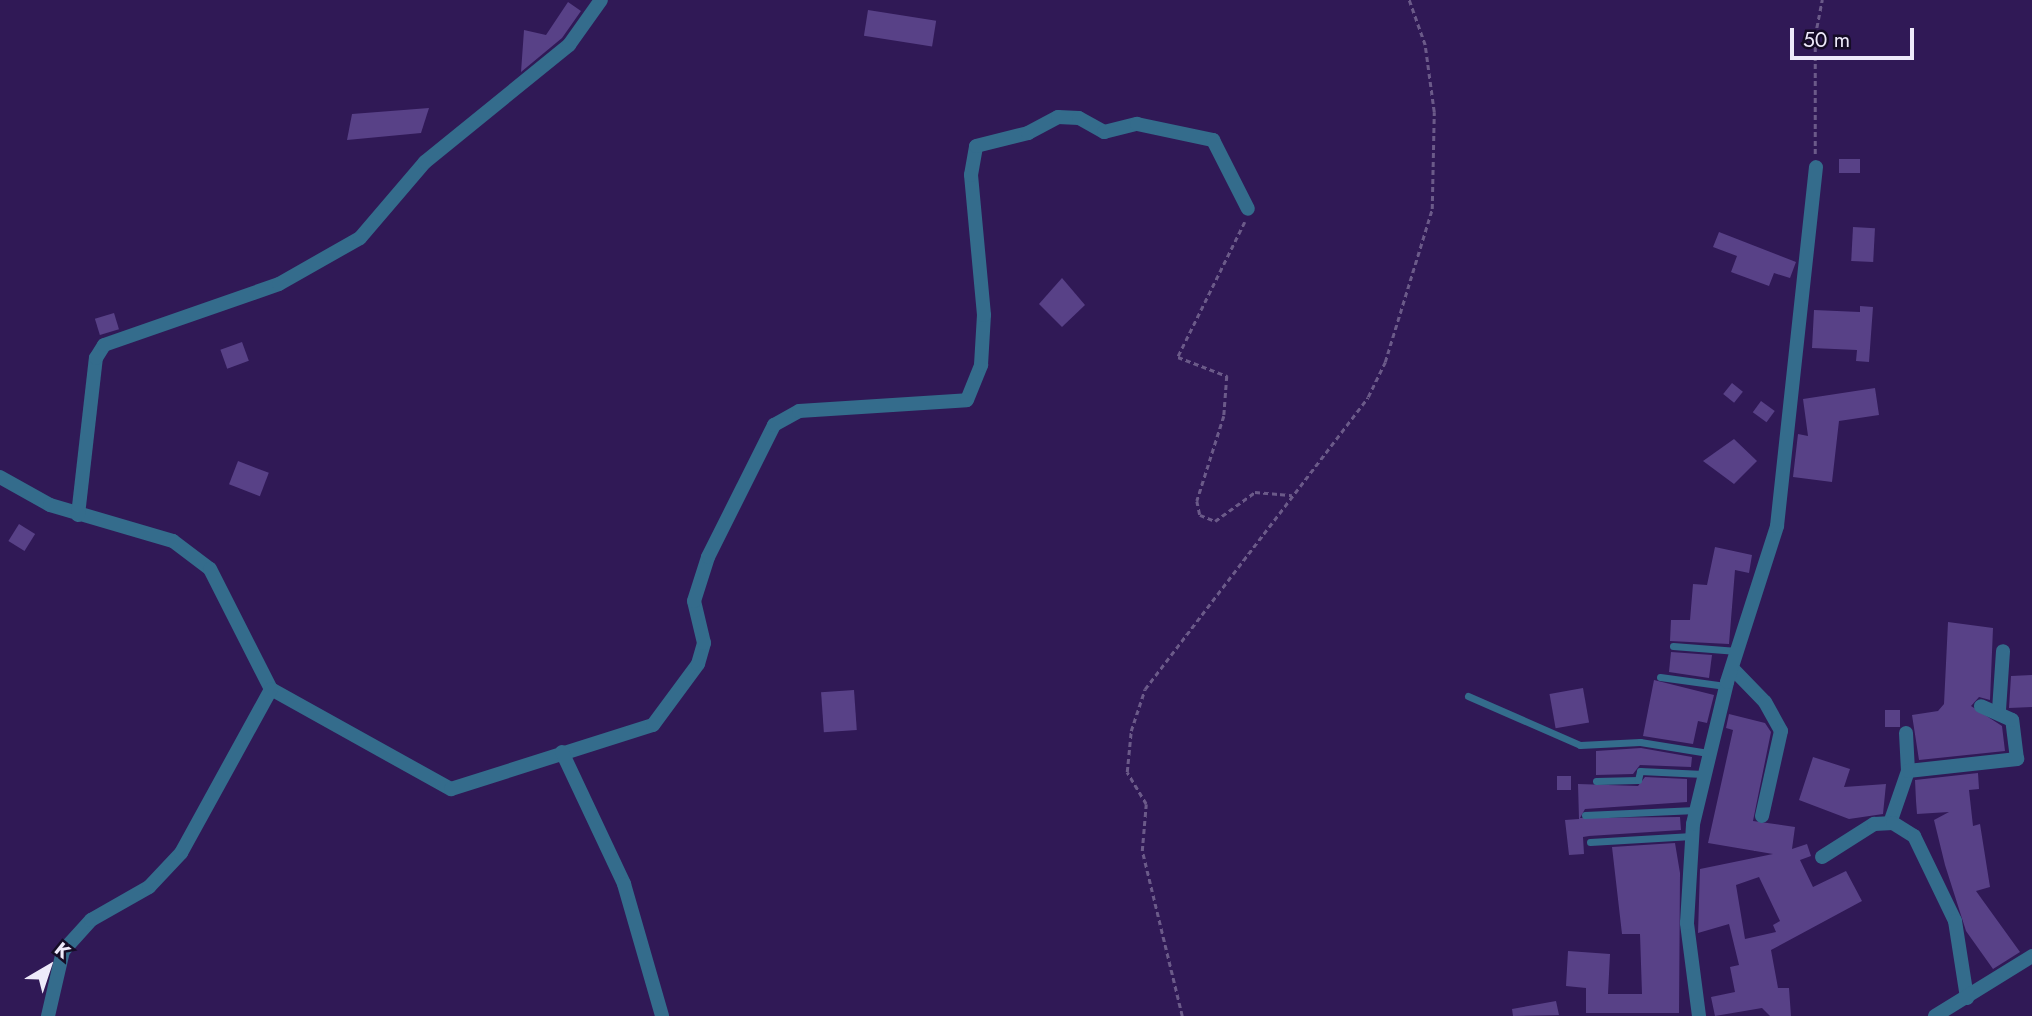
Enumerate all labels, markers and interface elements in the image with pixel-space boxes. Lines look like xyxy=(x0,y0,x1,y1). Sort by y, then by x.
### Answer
scale bar xyxy=(1794,14,1918,58)
text: 50 m xyxy=(1803,25,1850,55)
north arrow xyxy=(14,932,84,1002)
text: K xyxy=(49,936,76,965)

